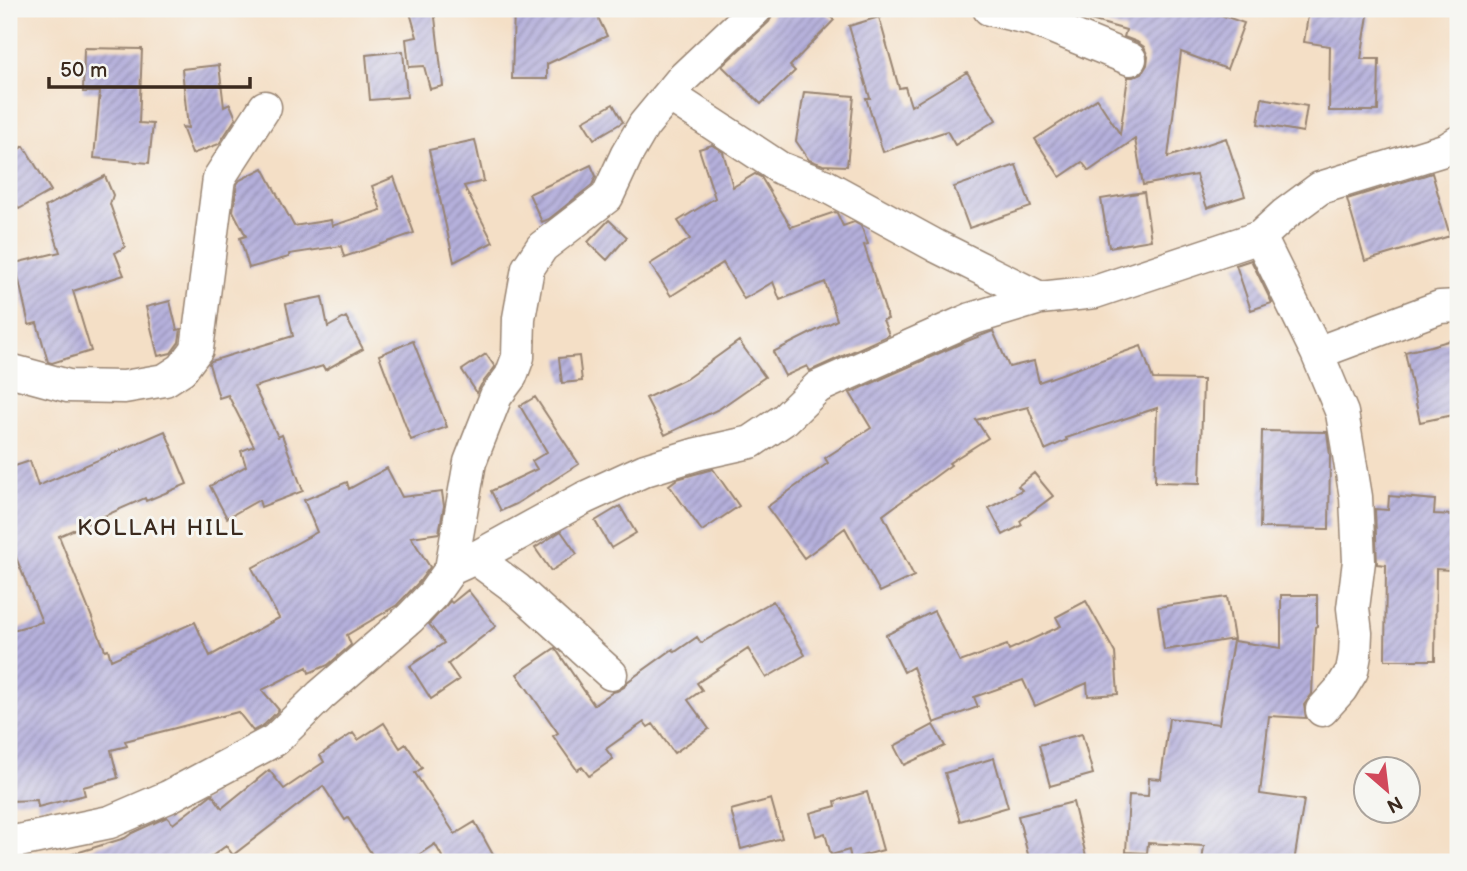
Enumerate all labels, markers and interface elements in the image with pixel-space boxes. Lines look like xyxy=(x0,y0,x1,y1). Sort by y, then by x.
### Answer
scale bar xyxy=(49,46,250,90)
text: 50 m xyxy=(60,58,107,83)
district label: KOLLAH HILL xyxy=(77,514,245,542)
north arrow xyxy=(1352,756,1422,826)
text: N xyxy=(1383,790,1406,817)

